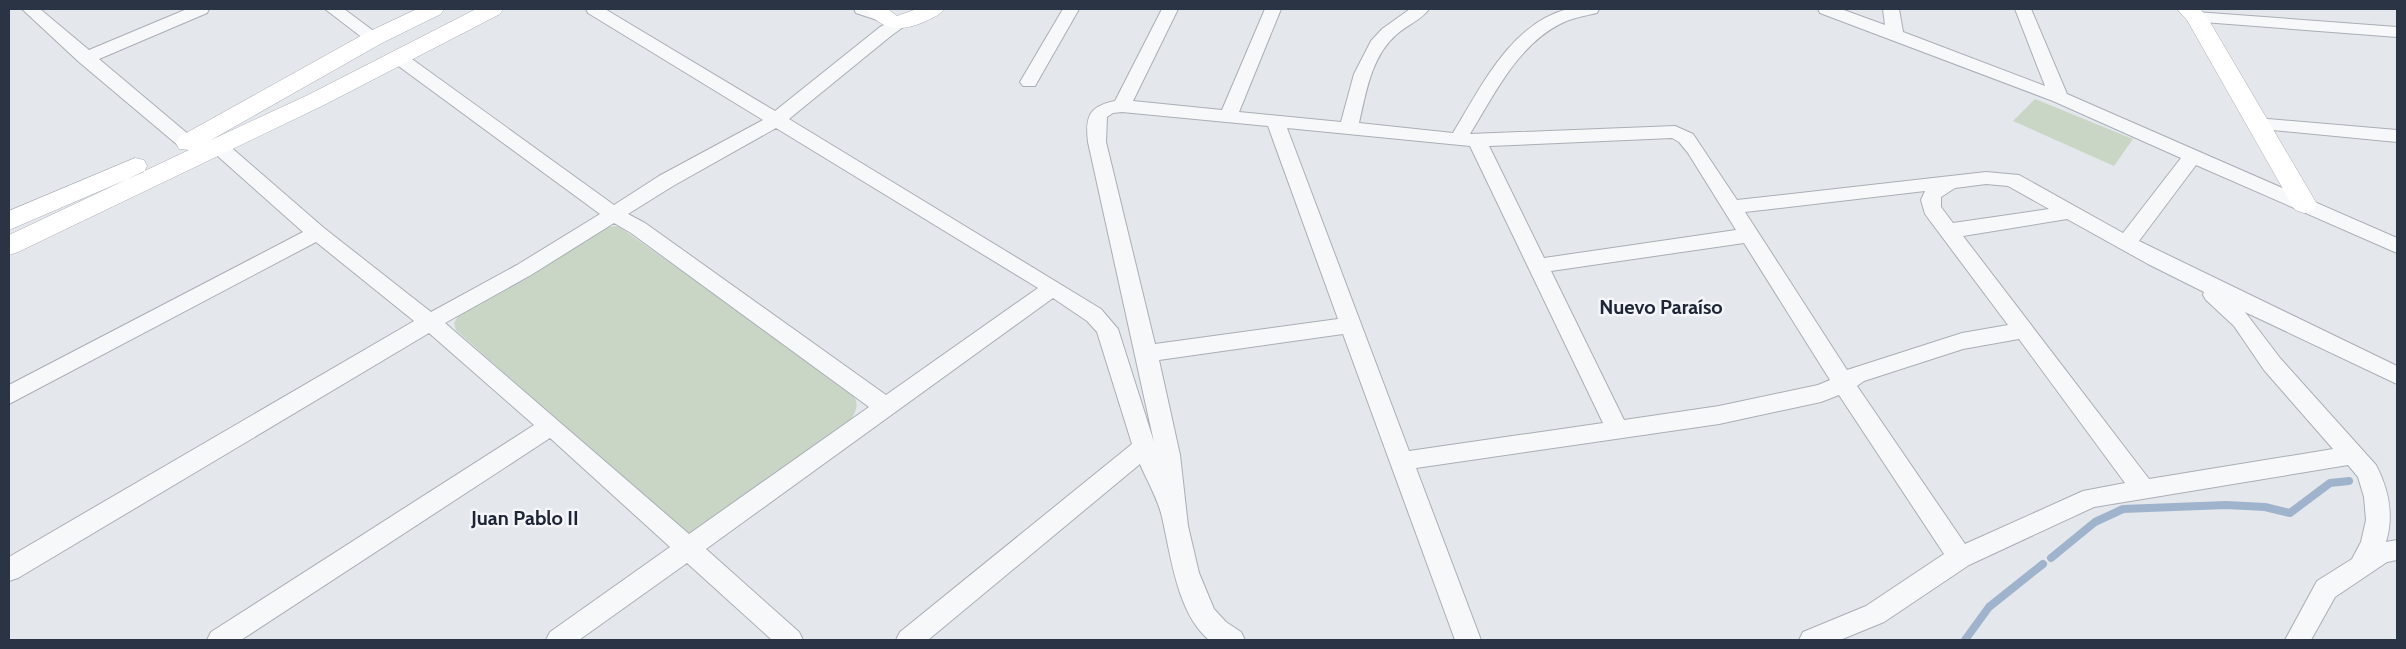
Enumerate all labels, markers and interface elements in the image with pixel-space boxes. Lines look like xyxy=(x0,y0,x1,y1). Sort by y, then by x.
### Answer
district label: Nuevo Paraíso xyxy=(1599,295,1723,319)
district label: Juan Pablo II xyxy=(470,506,579,530)

